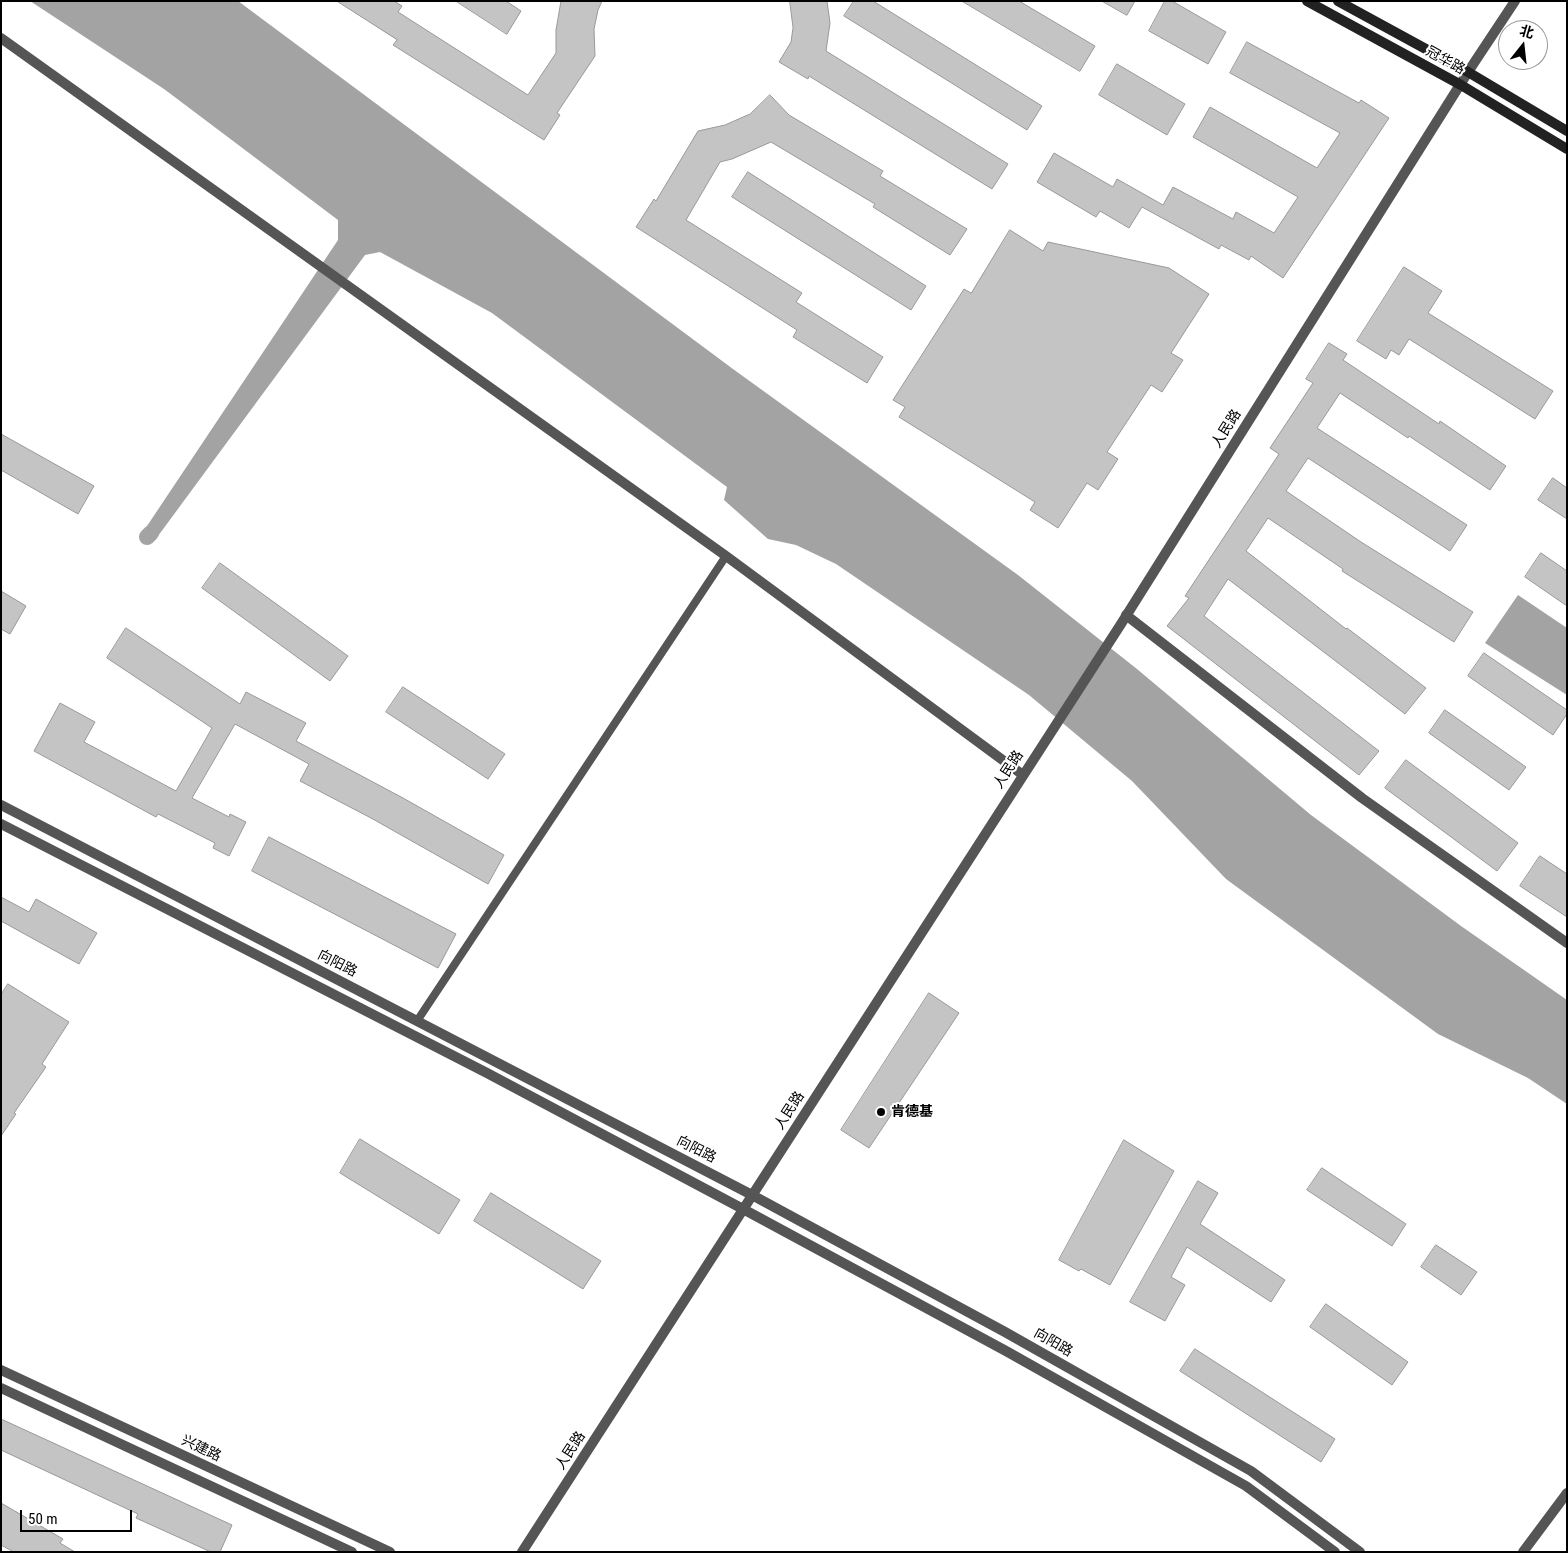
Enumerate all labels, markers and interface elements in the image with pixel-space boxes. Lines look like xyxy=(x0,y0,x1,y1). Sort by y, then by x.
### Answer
north arrow xyxy=(1498,20,1548,70)
text: 北 xyxy=(1518,22,1536,41)
street label: 冠华路 xyxy=(1423,43,1467,79)
street label: 人民路 xyxy=(1209,407,1245,451)
street label: 人民路 xyxy=(991,748,1027,792)
street label: 向阳路 xyxy=(314,947,360,981)
street label: 人民路 xyxy=(772,1089,808,1133)
place label: 肯德基 xyxy=(891,1104,933,1120)
marker: 肯德基 xyxy=(875,1106,887,1118)
street label: 向阳路 xyxy=(673,1133,719,1167)
street label: 向阳路 xyxy=(1031,1325,1075,1361)
street label: 人民路 xyxy=(553,1429,589,1473)
street label: 兴建路 xyxy=(178,1433,224,1465)
scale bar xyxy=(22,1500,135,1532)
text: 50 m xyxy=(28,1510,58,1528)

